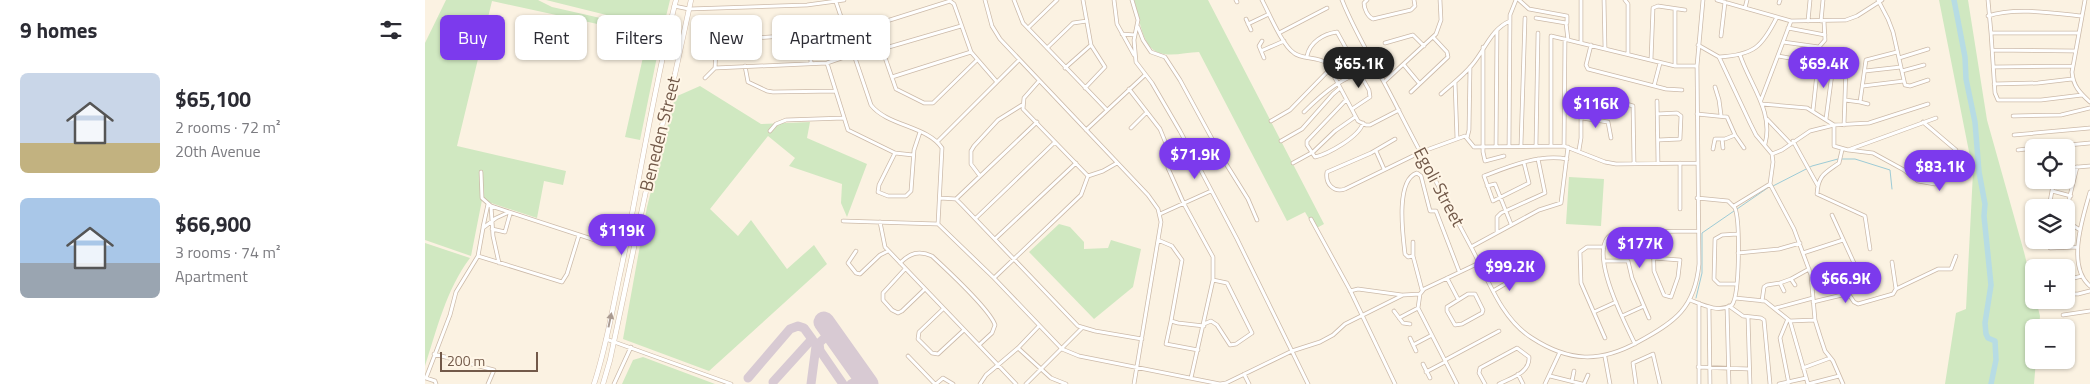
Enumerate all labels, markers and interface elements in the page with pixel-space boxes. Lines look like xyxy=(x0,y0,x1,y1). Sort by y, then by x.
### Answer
text: 9 homes xyxy=(20,14,97,46)
chip: Buy xyxy=(440,15,505,60)
chip: Rent xyxy=(515,15,587,60)
chip: Filters xyxy=(597,15,681,60)
chip: New xyxy=(691,15,762,60)
chip: Apartment xyxy=(772,15,890,60)
icon: filters xyxy=(377,16,405,44)
pin: $65.1K xyxy=(1318,46,1400,89)
pin: $69.4K xyxy=(1783,46,1865,89)
text: $65.1K xyxy=(1334,51,1384,75)
text: $69.4K xyxy=(1799,51,1849,75)
street label: Beneden Street xyxy=(632,73,687,194)
text: $65,100 xyxy=(175,83,251,115)
pin: $116K xyxy=(1561,86,1631,129)
text: $116K xyxy=(1573,91,1619,115)
icon: home xyxy=(60,93,120,153)
text: 2 rooms · 72 m² xyxy=(175,115,280,139)
pin: $71.9K xyxy=(1154,138,1236,180)
text: 20th Avenue xyxy=(175,139,261,163)
map controls xyxy=(2025,139,2075,369)
button: locate xyxy=(2025,139,2075,189)
text: $71.9K xyxy=(1170,142,1220,166)
street label: Egoli Street xyxy=(1407,142,1472,232)
pin: $83.1K xyxy=(1899,150,1981,192)
text: $83.1K xyxy=(1915,154,1965,178)
button: layers xyxy=(2025,199,2075,249)
text: $66,900 xyxy=(175,208,251,240)
pin: $119K xyxy=(587,214,657,256)
icon: home xyxy=(60,218,120,278)
text: $119K xyxy=(599,218,645,242)
pin: $177K xyxy=(1605,226,1675,269)
text: $177K xyxy=(1617,231,1663,255)
text: 3 rooms · 74 m² xyxy=(175,240,280,264)
pin: $99.2K xyxy=(1469,250,1551,292)
text: $99.2K xyxy=(1485,254,1535,278)
button: + xyxy=(2025,259,2075,309)
pin: $66.9K xyxy=(1805,262,1887,304)
text: Apartment xyxy=(175,264,248,288)
text: $66.9K xyxy=(1821,266,1871,290)
one-way arrow xyxy=(606,312,614,327)
button: − xyxy=(2025,319,2075,369)
scale bar xyxy=(440,349,537,372)
text: 200 m xyxy=(447,350,485,371)

